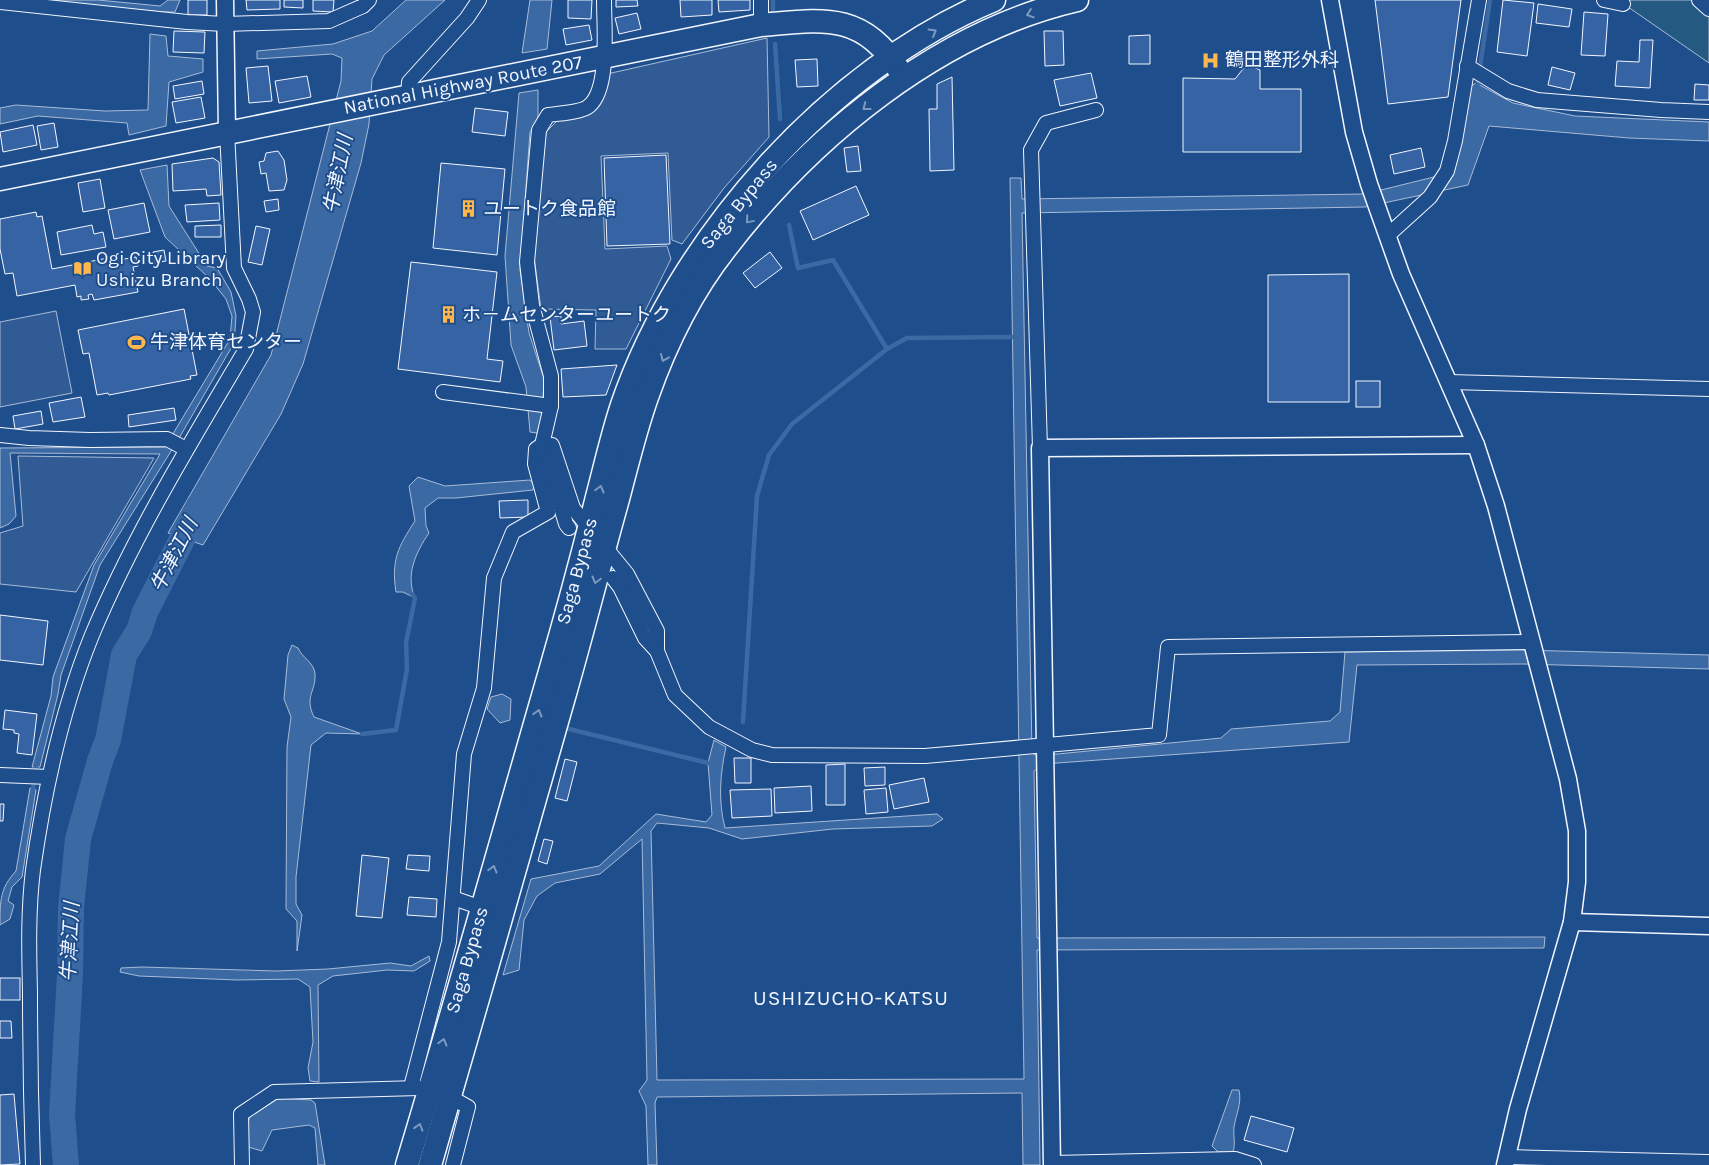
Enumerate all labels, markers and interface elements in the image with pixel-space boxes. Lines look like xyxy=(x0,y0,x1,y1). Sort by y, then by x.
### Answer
one-way arrow xyxy=(1027,9,1035,19)
one-way arrow xyxy=(928,28,937,38)
place label: 鶴田整形外科 xyxy=(1225,49,1339,71)
hospital icon: 鶴田整形外科 xyxy=(1201,50,1221,70)
street label: National Highway Route 207 xyxy=(342,51,584,119)
one-way arrow xyxy=(862,102,871,111)
water label: 牛津江川 xyxy=(319,131,357,215)
street label: Saga Bypass xyxy=(696,154,782,254)
place label: ユートク食品館 xyxy=(483,198,616,220)
building icon: ユートク食品館 xyxy=(459,199,479,219)
one-way arrow xyxy=(746,215,755,224)
place label: Ogi City Library Ushizu Branch xyxy=(96,247,226,291)
library icon: Ogi City Library Ushizu Branch xyxy=(72,259,92,279)
place label: ホ－ムセンターユートク xyxy=(462,304,671,326)
building icon: ホ－ムセンターユートク xyxy=(438,305,458,325)
place label: 牛津体育センター xyxy=(150,331,302,353)
sports icon: 牛津体育センター xyxy=(126,332,146,352)
one-way arrow xyxy=(659,353,670,362)
one-way arrow xyxy=(594,485,604,493)
water label: 牛津江川 xyxy=(146,512,203,596)
street label: Saga Bypass xyxy=(552,515,602,627)
one-way arrow xyxy=(591,575,602,584)
one-way arrow xyxy=(532,708,543,717)
one-way arrow xyxy=(487,865,497,873)
water label: 牛津江川 xyxy=(56,899,84,983)
street label: Saga Bypass xyxy=(441,904,493,1016)
district label: USHIZUCHO-KATSU xyxy=(753,986,949,1010)
one-way arrow xyxy=(438,1038,448,1047)
one-way arrow xyxy=(413,1123,423,1132)

